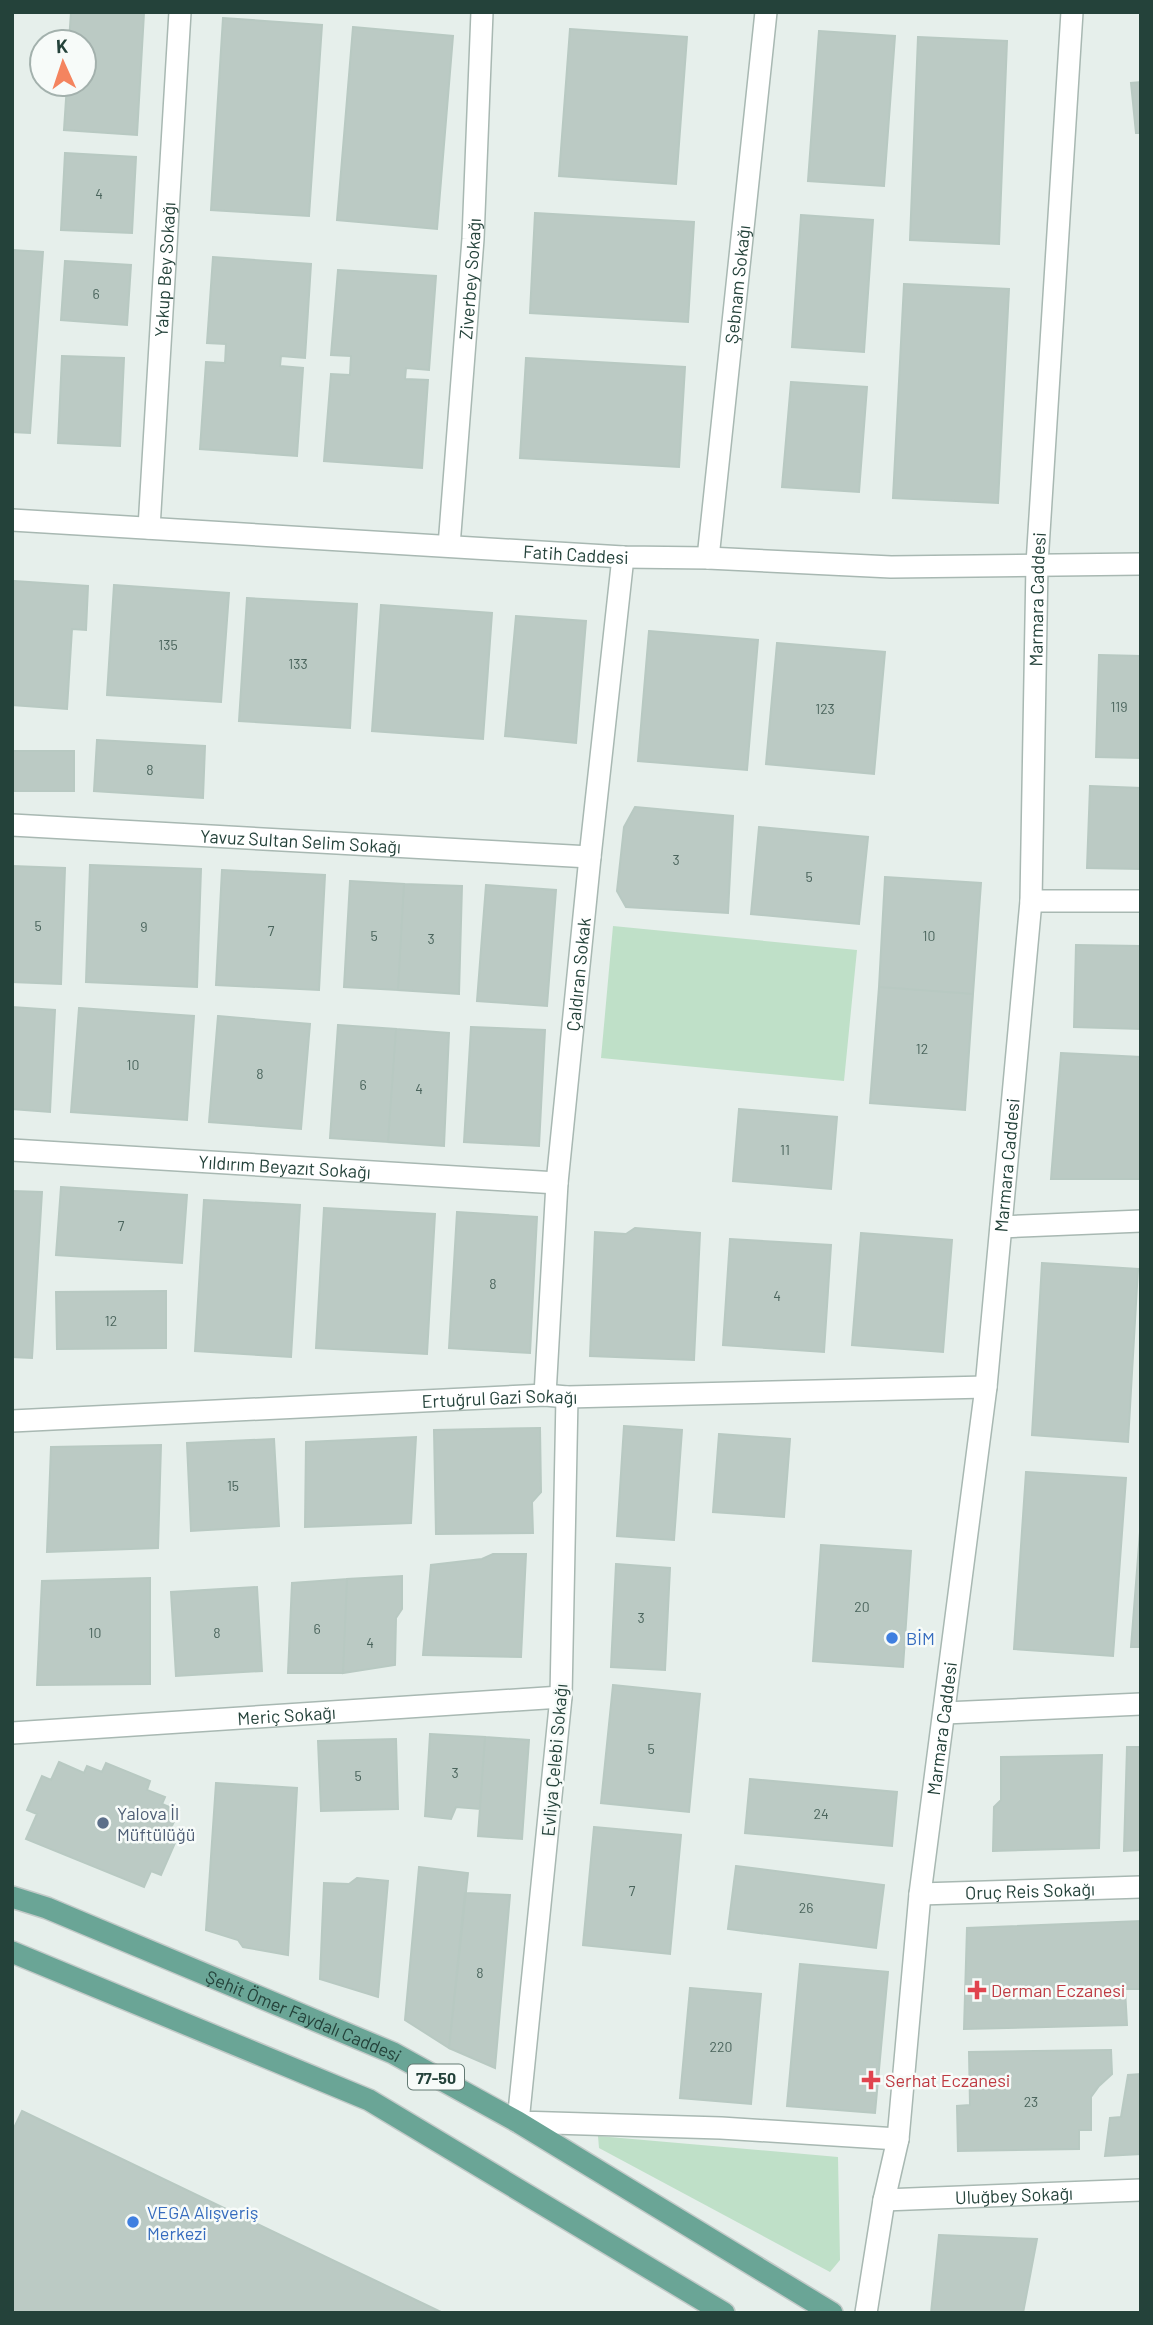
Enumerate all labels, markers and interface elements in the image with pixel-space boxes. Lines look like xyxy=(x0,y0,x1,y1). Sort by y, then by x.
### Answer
north arrow xyxy=(28,28,98,98)
text: K xyxy=(56,34,69,57)
house number: 4 xyxy=(95,185,103,202)
street label: Yakup Bey Sokağı xyxy=(149,201,180,338)
street label: Ziverbey Sokağı xyxy=(454,218,485,340)
street label: Şebnam Sokağı xyxy=(720,224,754,345)
house number: 6 xyxy=(92,285,100,302)
street label: Marmara Caddesi xyxy=(1024,532,1050,667)
street label: Fatih Caddesi xyxy=(523,540,629,568)
house number: 135 xyxy=(158,636,178,653)
house number: 133 xyxy=(288,655,308,672)
house number: 119 xyxy=(1110,698,1128,715)
house number: 123 xyxy=(815,700,835,717)
house number: 8 xyxy=(146,761,154,778)
street label: Yavuz Sultan Selim Sokağı xyxy=(200,824,401,858)
house number: 3 xyxy=(672,851,680,868)
house number: 5 xyxy=(805,868,813,885)
street label: Çaldıran Sokak xyxy=(561,916,595,1032)
house number: 5 xyxy=(34,917,42,934)
house number: 9 xyxy=(140,918,148,935)
house number: 7 xyxy=(268,922,275,939)
house number: 5 xyxy=(370,927,378,944)
house number: 10 xyxy=(923,927,935,944)
house number: 3 xyxy=(427,930,435,947)
house number: 12 xyxy=(916,1040,928,1057)
house number: 10 xyxy=(127,1056,139,1073)
house number: 8 xyxy=(256,1065,264,1082)
house number: 6 xyxy=(359,1076,367,1093)
house number: 4 xyxy=(415,1080,423,1097)
street label: Marmara Caddesi xyxy=(989,1097,1024,1233)
house number: 11 xyxy=(780,1141,790,1158)
street label: Yıldırım Beyazıt Sokağı xyxy=(198,1150,371,1183)
house number: 7 xyxy=(118,1217,125,1234)
house number: 8 xyxy=(489,1275,497,1292)
house number: 4 xyxy=(773,1287,781,1304)
house number: 12 xyxy=(105,1312,117,1329)
street label: Ertuğrul Gazi Sokağı xyxy=(421,1384,577,1412)
house number: 15 xyxy=(227,1477,239,1494)
house number: 20 xyxy=(854,1598,870,1615)
house number: 3 xyxy=(637,1609,645,1626)
house number: 6 xyxy=(313,1620,321,1637)
house number: 10 xyxy=(89,1624,101,1641)
house number: 8 xyxy=(213,1624,221,1641)
place label: BİM xyxy=(906,1627,935,1649)
marker: BİM xyxy=(884,1630,900,1646)
house number: 4 xyxy=(366,1634,374,1651)
street label: Marmara Caddesi xyxy=(922,1660,961,1796)
street label: Evliya Çelebi Sokağı xyxy=(536,1683,572,1837)
street label: Meriç Sokağı xyxy=(237,1701,336,1729)
house number: 5 xyxy=(647,1740,655,1757)
house number: 3 xyxy=(451,1764,459,1781)
house number: 5 xyxy=(354,1767,362,1784)
place label: Yalova İl Müftülüğü xyxy=(117,1802,195,1845)
house number: 24 xyxy=(813,1805,829,1822)
marker: Yalova İl Müftülüğü xyxy=(95,1815,111,1831)
street label: Oruç Reis Sokağı xyxy=(965,1877,1095,1904)
house number: 7 xyxy=(629,1882,636,1899)
house number: 26 xyxy=(799,1899,813,1916)
house number: 8 xyxy=(476,1964,484,1981)
street label: Şehit Ömer Faydalı Caddesi xyxy=(203,1965,405,2067)
place label: Derman Eczanesi xyxy=(991,1979,1125,2001)
marker: Derman Eczanesi xyxy=(969,1982,985,1998)
house number: 220 xyxy=(710,2038,732,2055)
road number: 77-50 xyxy=(408,2064,464,2090)
place label: Serhat Eczanesi xyxy=(885,2069,1010,2091)
marker: Serhat Eczanesi xyxy=(863,2072,879,2088)
house number: 23 xyxy=(1024,2093,1038,2110)
street label: Uluğbey Sokağı xyxy=(955,2182,1073,2208)
place label: VEGA Alışveriş Merkezi xyxy=(147,2201,259,2244)
marker: VEGA Alışveriş Merkezi xyxy=(125,2214,141,2230)

